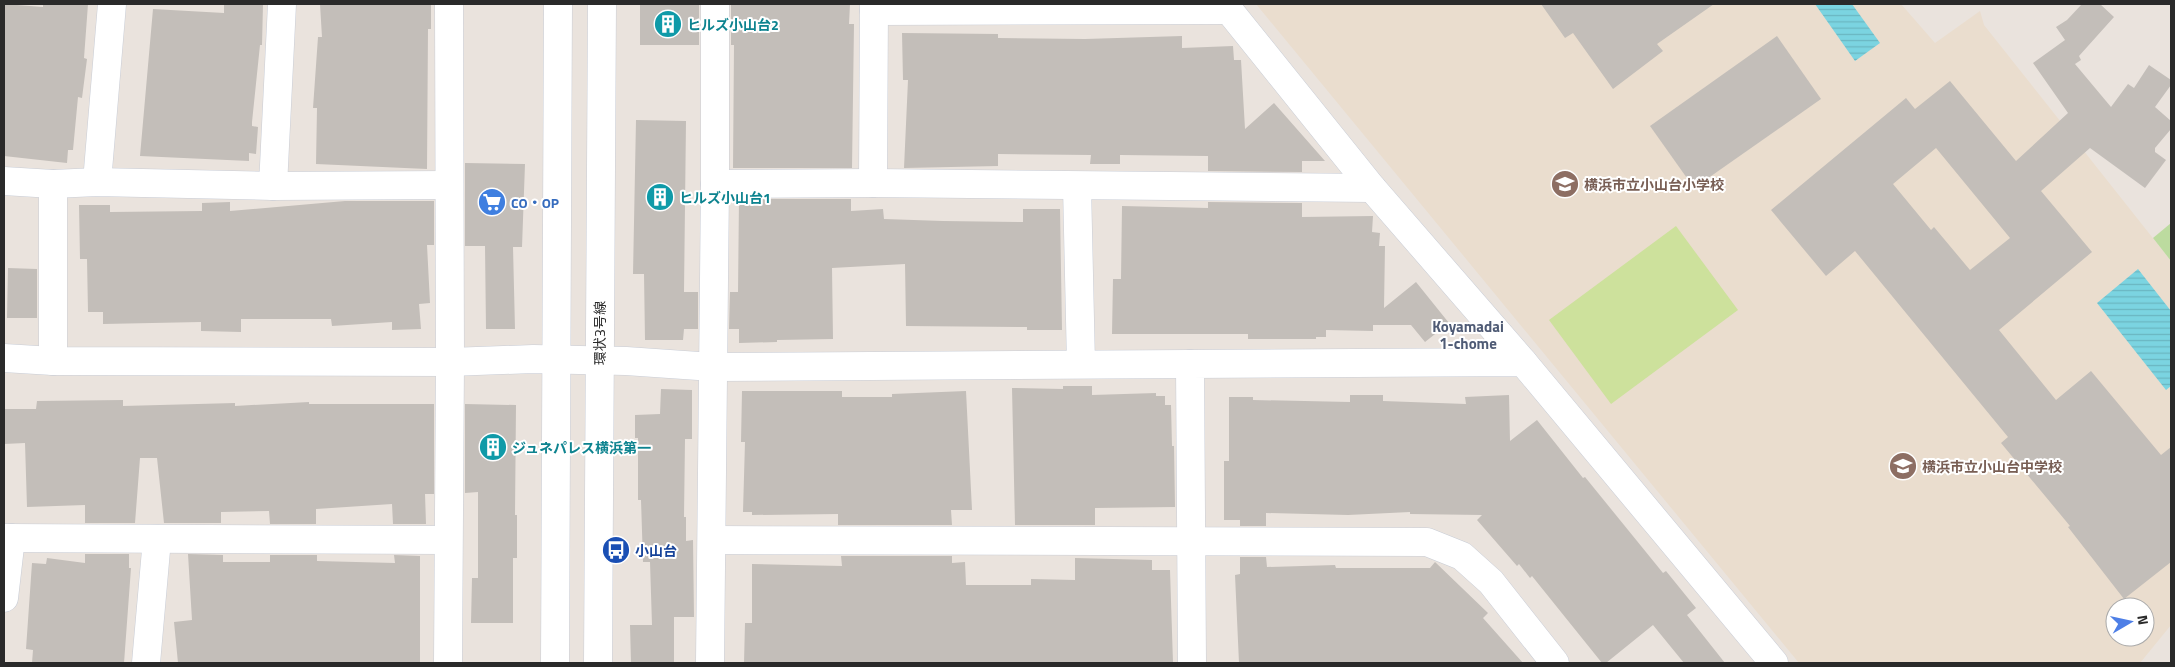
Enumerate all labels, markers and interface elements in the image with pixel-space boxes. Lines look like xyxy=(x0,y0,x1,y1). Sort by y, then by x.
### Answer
building icon: ヒルズ小山台2 xyxy=(653,9,683,39)
place label: ヒルズ小山台2 xyxy=(687,14,779,35)
school or university icon: 横浜市立小山台小学校 xyxy=(1550,169,1580,199)
place label: 横浜市立小山台小学校 xyxy=(1584,174,1724,195)
building icon: ヒルズ小山台1 xyxy=(645,182,675,212)
supermarket icon: CO・OP xyxy=(477,187,507,217)
place label: ヒルズ小山台1 xyxy=(679,187,771,208)
place label: CO・OP xyxy=(511,192,559,213)
street label: 環状3号線 xyxy=(589,301,610,365)
district label: Koyamadai 1-chome xyxy=(1432,315,1504,355)
building icon: ジュネパレス横浜第一 xyxy=(478,432,508,462)
place label: ジュネパレス横浜第一 xyxy=(512,437,651,458)
school or university icon: 横浜市立小山台中学校 xyxy=(1888,451,1918,481)
place label: 横浜市立小山台中学校 xyxy=(1922,456,2062,477)
bus stop icon: 小山台 xyxy=(601,535,631,565)
place label: 小山台 xyxy=(635,540,677,561)
north arrow xyxy=(2105,597,2155,647)
text: N xyxy=(2132,613,2154,626)

